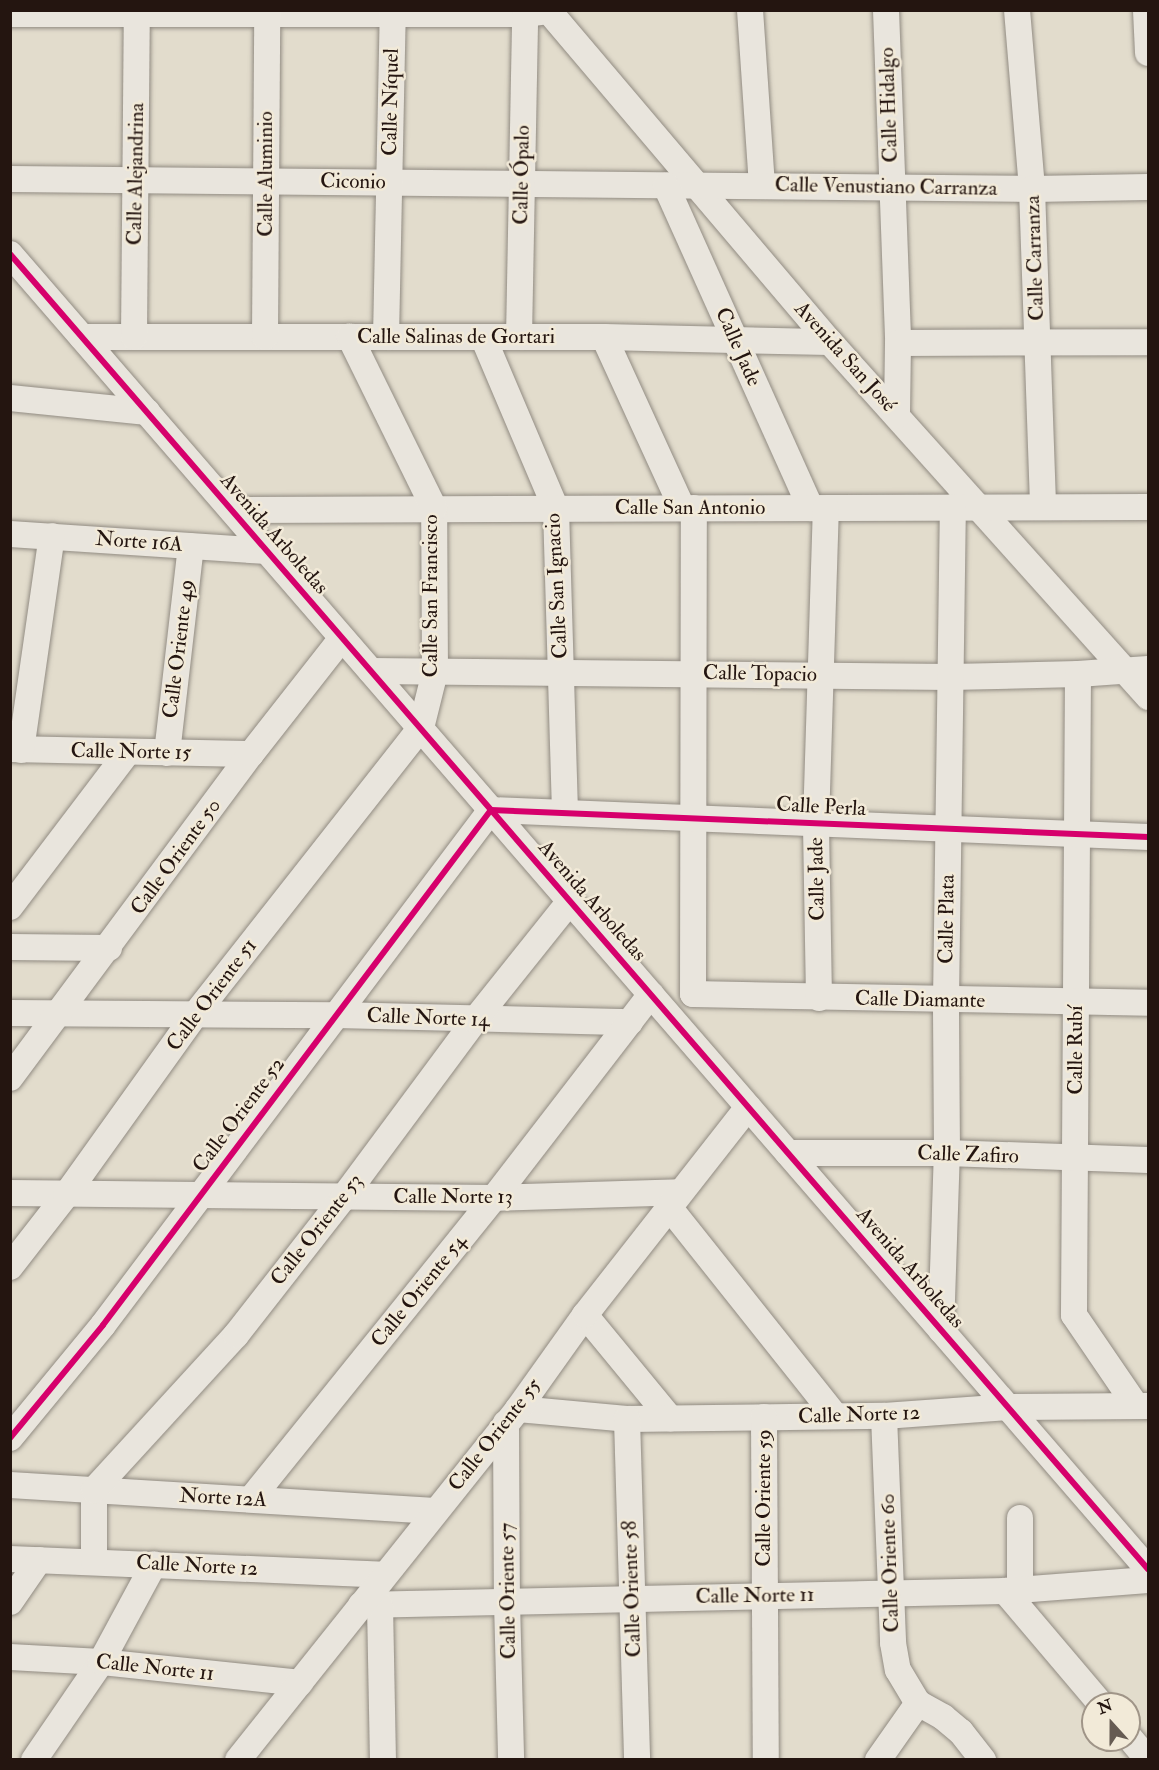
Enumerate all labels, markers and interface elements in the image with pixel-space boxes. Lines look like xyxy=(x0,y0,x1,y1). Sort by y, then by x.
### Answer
street label: Calle Hidalgo xyxy=(874,47,904,163)
street label: Calle Níquel xyxy=(377,48,405,156)
street label: Calle Alejandrina xyxy=(122,102,150,246)
street label: Calle Aluminio xyxy=(253,111,279,237)
street label: Calle Ópalo xyxy=(509,125,535,225)
street label: Ciconio xyxy=(320,169,386,195)
street label: Calle Venustiano Carranza xyxy=(775,172,997,202)
street label: Calle Carranza xyxy=(1020,195,1050,321)
street label: Avenida San José xyxy=(789,297,901,417)
street label: Calle Jade xyxy=(709,304,767,390)
street label: Calle Salinas de Gortari xyxy=(357,324,555,350)
street label: Avenida Arboledas xyxy=(215,468,333,600)
street label: Calle San Antonio xyxy=(615,495,765,521)
street label: Calle San Ignacio xyxy=(541,513,573,659)
street label: Calle San Francisco xyxy=(418,514,444,678)
street label: Norte 16A xyxy=(94,526,184,558)
street label: Calle Oriente 49 xyxy=(158,578,200,720)
street label: Calle Topacio xyxy=(703,660,817,688)
street label: Calle Norte 15 xyxy=(70,738,192,766)
street label: Calle Perla xyxy=(775,792,867,822)
street label: Calle Oriente 50 xyxy=(125,794,227,920)
street label: Avenida Arboledas xyxy=(533,835,651,967)
street label: Calle Jade xyxy=(804,837,830,921)
street label: Calle Plata xyxy=(934,874,960,964)
street label: Calle Oriente 51 xyxy=(161,934,263,1056)
street label: Calle Diamante xyxy=(855,986,985,1014)
street label: Calle Norte 14 xyxy=(366,1003,490,1033)
street label: Calle Rubí xyxy=(1063,1005,1089,1095)
street label: Calle Oriente 52 xyxy=(188,1053,290,1177)
street label: Calle Zafiro xyxy=(917,1141,1019,1169)
street label: Calle Oriente 53 xyxy=(266,1169,368,1291)
street label: Calle Norte 13 xyxy=(393,1184,513,1210)
street label: Avenida Arboledas xyxy=(851,1202,969,1334)
street label: Calle Oriente 54 xyxy=(366,1230,472,1352)
street label: Calle Oriente 55 xyxy=(443,1374,547,1496)
street label: Calle Norte 12 xyxy=(797,1400,921,1430)
street label: Calle Oriente 59 xyxy=(751,1429,777,1567)
street label: Norte 12A xyxy=(179,1483,267,1513)
street label: Calle Oriente 60 xyxy=(875,1493,905,1633)
street label: Calle Oriente 58 xyxy=(617,1520,647,1658)
street label: Calle Oriente 57 xyxy=(494,1523,522,1659)
street label: Calle Norte 12 xyxy=(135,1550,259,1582)
street label: Calle Norte 11 xyxy=(695,1582,815,1610)
street label: Calle Norte 11 xyxy=(94,1649,216,1687)
north arrow xyxy=(1081,1692,1141,1752)
text: N xyxy=(1095,1695,1116,1719)

